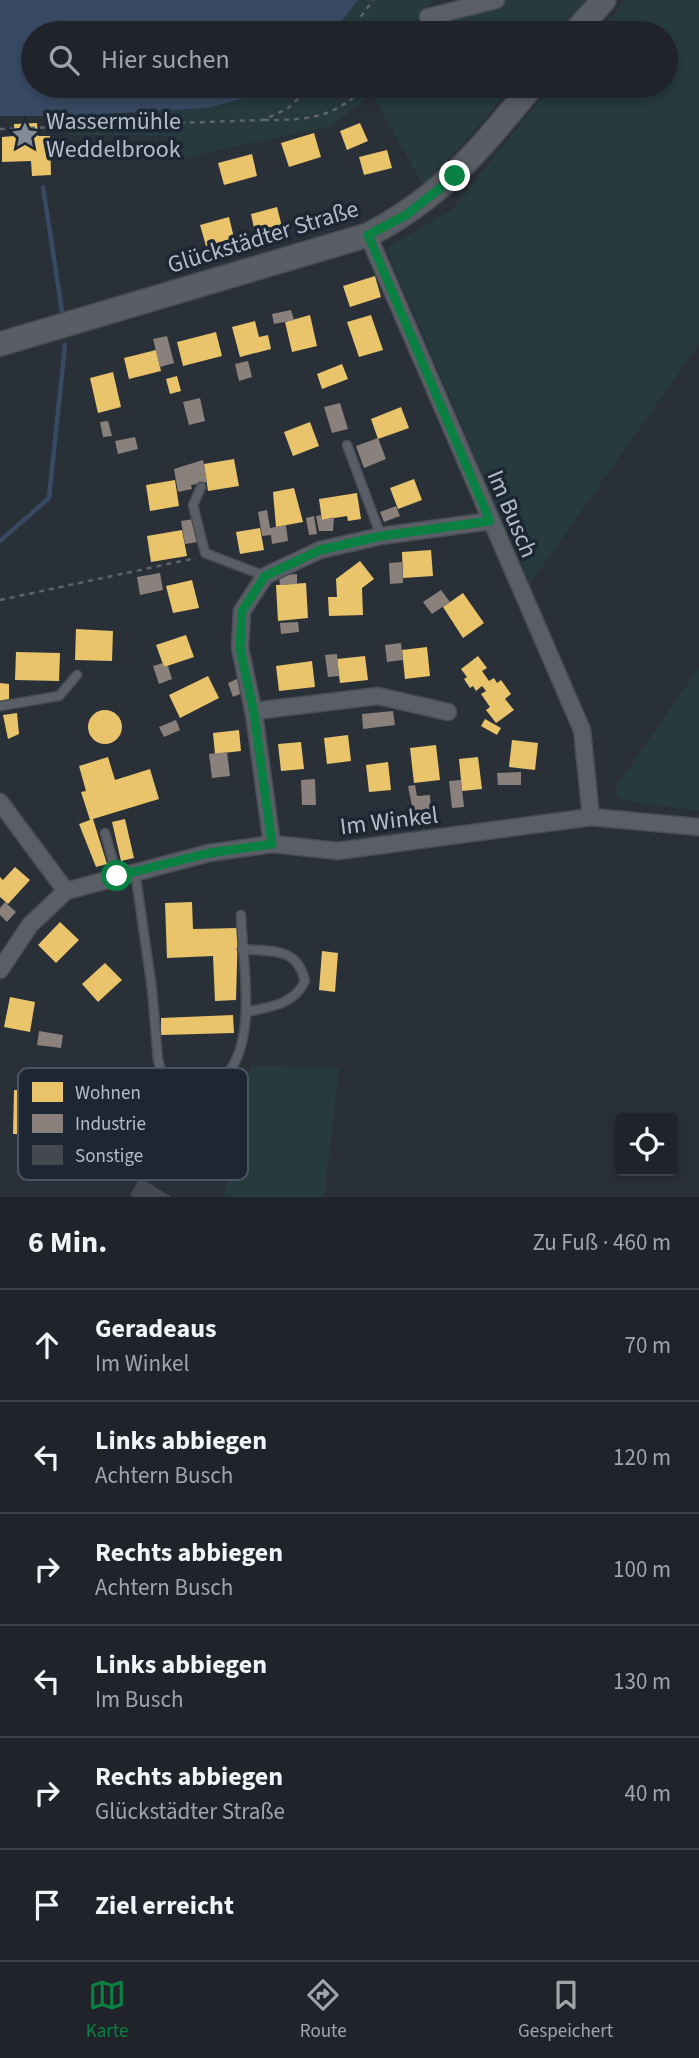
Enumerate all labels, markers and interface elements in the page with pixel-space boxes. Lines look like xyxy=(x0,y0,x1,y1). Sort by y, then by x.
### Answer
search box xyxy=(21,21,678,98)
icon: search xyxy=(45,41,83,79)
text: Hier suchen xyxy=(101,41,230,78)
place label: Wassermühle Weddelbrook xyxy=(46,104,181,167)
place icon: Wassermühle Weddelbrook xyxy=(10,120,40,150)
route end xyxy=(439,160,470,191)
street label: Glückstädter Straße xyxy=(163,191,363,283)
street label: Im Busch xyxy=(478,465,546,563)
street label: Im Winkel xyxy=(338,798,440,844)
route start xyxy=(101,860,132,891)
legend xyxy=(18,1068,248,1180)
text: Wohnen xyxy=(75,1080,141,1107)
text: Industrie xyxy=(75,1111,146,1138)
map controls xyxy=(615,1113,678,1176)
button: locate xyxy=(615,1113,678,1176)
text: Sonstige xyxy=(75,1143,143,1170)
text: 6 Min. xyxy=(28,1221,107,1264)
text: Zu Fuß · 460 m xyxy=(532,1226,671,1259)
text: Geradeaus xyxy=(95,1310,216,1347)
icon: ahead xyxy=(28,1326,66,1364)
text: 70 m xyxy=(624,1329,671,1362)
text: Im Winkel xyxy=(95,1347,189,1380)
text: Links abbiegen xyxy=(95,1422,267,1459)
icon: left xyxy=(28,1438,66,1476)
text: 120 m xyxy=(613,1441,671,1474)
text: Achtern Busch xyxy=(95,1459,233,1492)
text: Rechts abbiegen xyxy=(95,1534,283,1571)
icon: right xyxy=(28,1550,66,1588)
text: 100 m xyxy=(613,1553,671,1586)
text: Achtern Busch xyxy=(95,1571,233,1604)
text: Links abbiegen xyxy=(95,1646,267,1683)
icon: left xyxy=(28,1662,66,1700)
text: 130 m xyxy=(613,1665,671,1698)
text: Im Busch xyxy=(95,1683,183,1716)
text: Rechts abbiegen xyxy=(95,1758,283,1795)
icon: right xyxy=(28,1774,66,1812)
text: 40 m xyxy=(624,1777,671,1810)
text: Glückstädter Straße xyxy=(95,1795,285,1828)
icon: arrive xyxy=(28,1886,66,1924)
text: Ziel erreicht xyxy=(95,1887,234,1924)
tab: Karte xyxy=(86,1976,128,2045)
tab: Route xyxy=(300,1976,347,2045)
tab: Gespeichert xyxy=(518,1976,613,2045)

